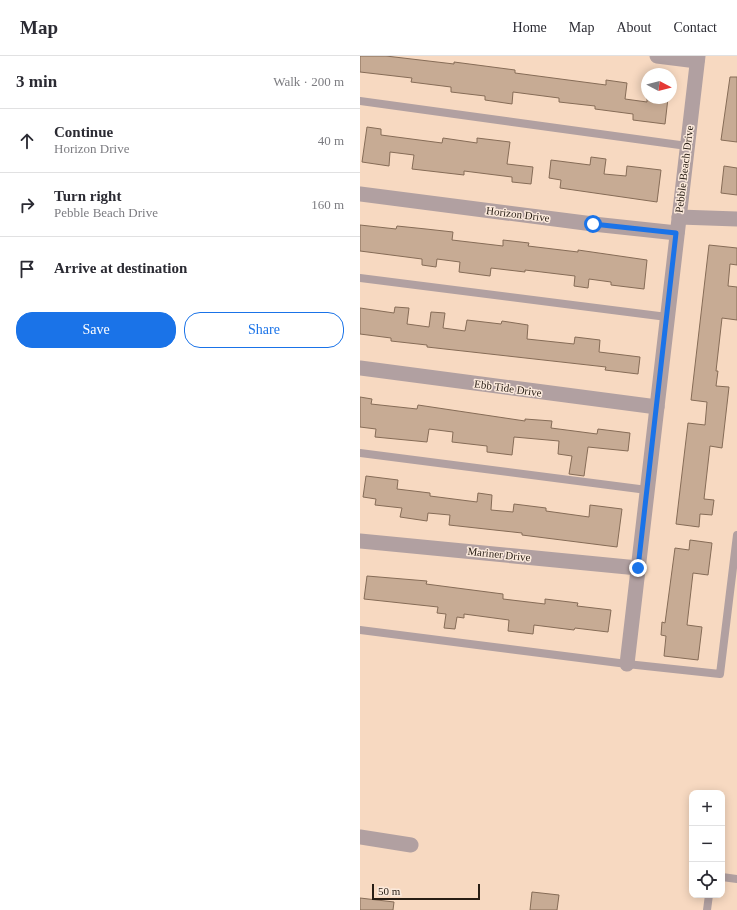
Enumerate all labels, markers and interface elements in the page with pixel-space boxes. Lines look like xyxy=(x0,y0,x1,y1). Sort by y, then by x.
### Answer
text: Map xyxy=(20,17,58,38)
text: Home xyxy=(513,20,547,35)
text: Map xyxy=(569,20,594,35)
text: About xyxy=(616,20,651,35)
text: Contact xyxy=(673,20,717,35)
north arrow xyxy=(641,68,677,104)
text: 3 min xyxy=(16,72,57,91)
text: Walk · 200 m xyxy=(273,74,344,89)
text: Continue xyxy=(54,124,113,140)
street label: Pebble Beach Drive xyxy=(673,124,695,213)
icon: ahead xyxy=(16,130,38,152)
text: 40 m xyxy=(318,133,344,148)
text: Horizon Drive xyxy=(54,141,129,156)
text: Turn right xyxy=(54,188,121,204)
icon: right xyxy=(16,194,38,216)
text: 160 m xyxy=(311,197,344,212)
street label: Horizon Drive xyxy=(486,204,551,224)
text: Pebble Beach Drive xyxy=(54,205,158,220)
route start xyxy=(584,215,602,233)
icon: arrive xyxy=(16,258,38,280)
text: Arrive at destination xyxy=(54,260,187,276)
button: Save xyxy=(16,312,176,348)
button: Share xyxy=(184,312,344,348)
street label: Ebb Tide Drive xyxy=(474,377,543,399)
street label: Mariner Drive xyxy=(467,545,531,563)
route end xyxy=(629,559,647,577)
map controls xyxy=(689,790,725,898)
button: + xyxy=(689,790,725,826)
button: − xyxy=(689,826,725,862)
button: locate xyxy=(689,862,725,898)
scale bar xyxy=(372,882,480,901)
text: 50 m xyxy=(378,885,400,897)

